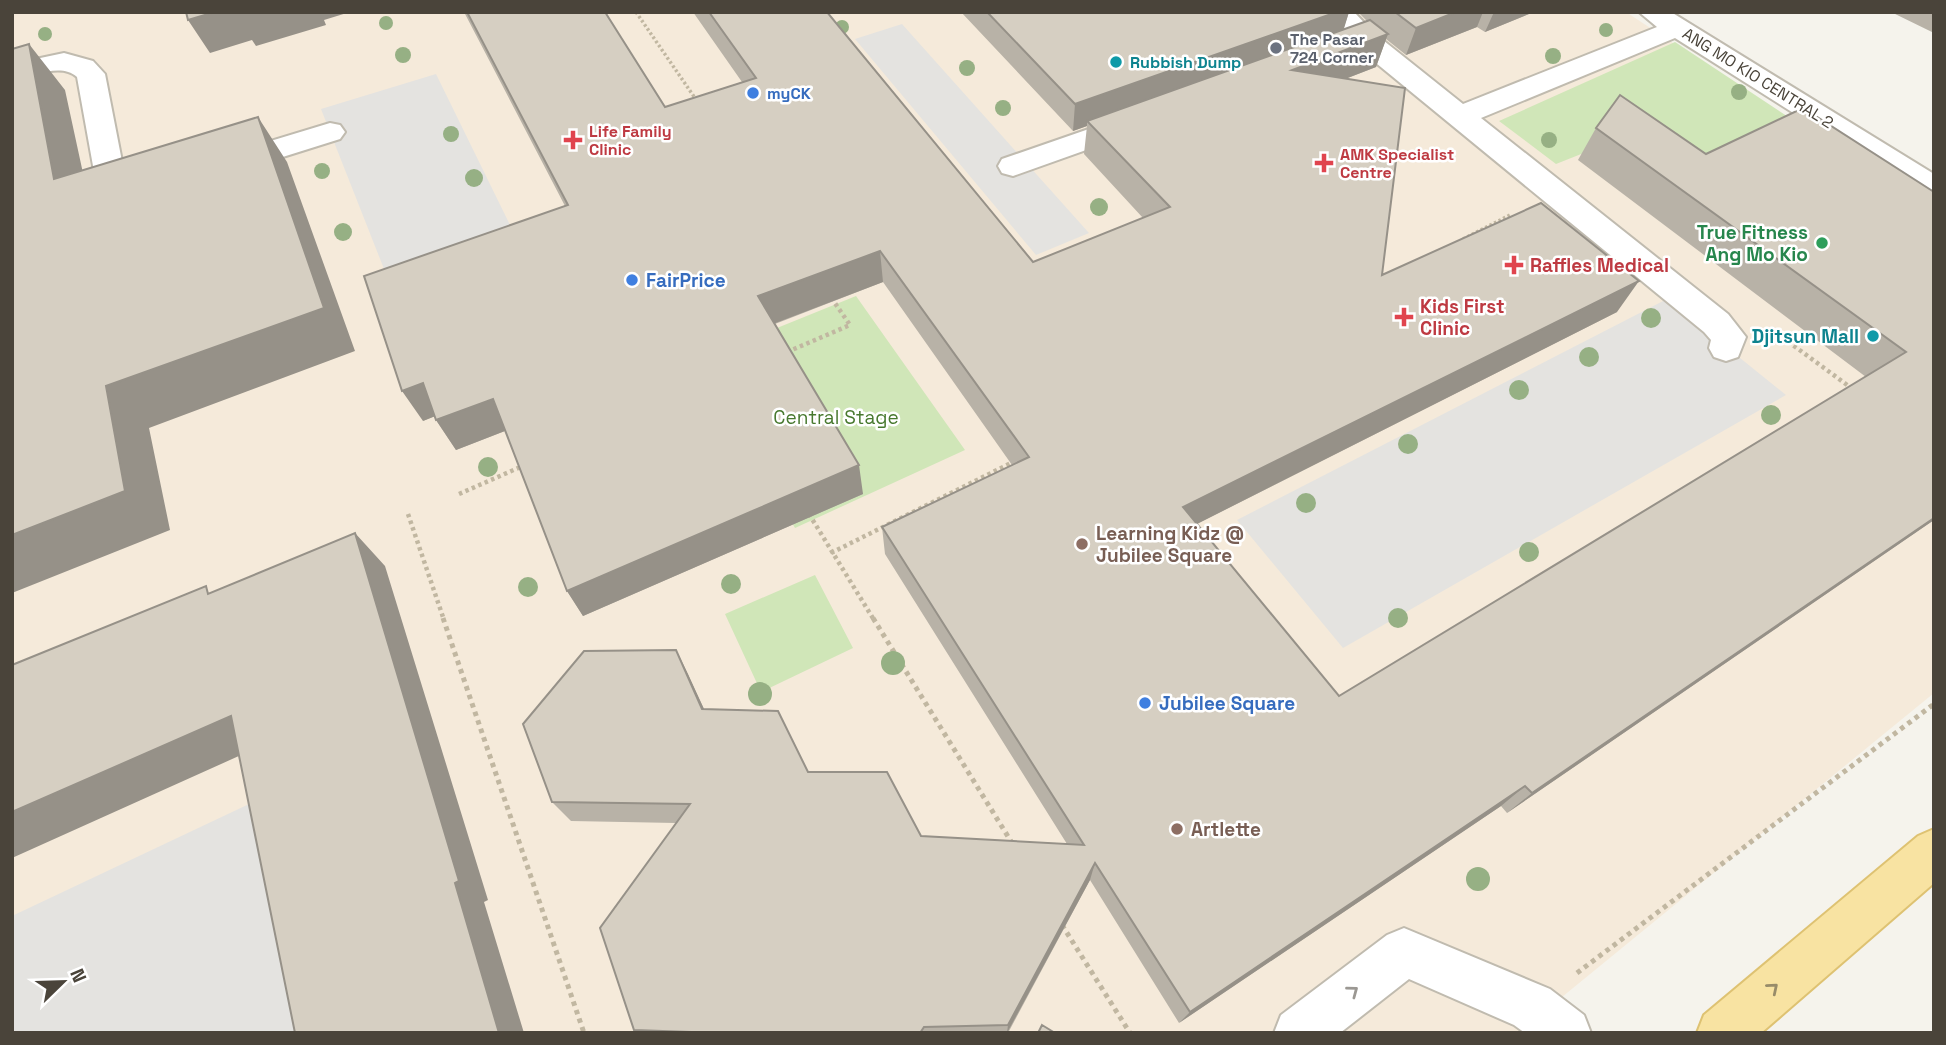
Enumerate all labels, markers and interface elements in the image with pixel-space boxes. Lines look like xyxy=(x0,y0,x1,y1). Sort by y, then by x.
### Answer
street label: ANG MO KIO CENTRAL 2 xyxy=(1679,23,1837,133)
place label: The Pasar 724 Corner xyxy=(1290,29,1374,68)
marker: The Pasar 724 Corner xyxy=(1268,40,1284,56)
place label: Rubbish Dump xyxy=(1130,52,1241,73)
marker: Rubbish Dump xyxy=(1108,54,1124,70)
place label: myCK xyxy=(767,83,811,104)
marker: myCK xyxy=(745,85,761,101)
place label: Life Family Clinic xyxy=(589,121,672,160)
marker: Life Family Clinic xyxy=(563,130,583,150)
place label: AMK Specialist Centre xyxy=(1340,144,1454,183)
marker: AMK Specialist Centre xyxy=(1314,153,1334,173)
place label: True Fitness Ang Mo Kio xyxy=(1697,220,1808,267)
marker: True Fitness Ang Mo Kio xyxy=(1814,235,1830,251)
place label: Raffles Medical xyxy=(1530,253,1669,278)
marker: Raffles Medical xyxy=(1504,255,1524,275)
place label: FairPrice xyxy=(646,268,726,293)
marker: FairPrice xyxy=(624,272,640,288)
place label: Kids First Clinic xyxy=(1420,294,1505,341)
marker: Kids First Clinic xyxy=(1394,307,1414,327)
place label: Djitsun Mall xyxy=(1751,324,1859,349)
marker: Djitsun Mall xyxy=(1865,328,1881,344)
park label: Central Stage xyxy=(773,405,899,430)
place label: Learning Kidz @ Jubilee Square xyxy=(1096,521,1244,568)
marker: Learning Kidz @ Jubilee Square xyxy=(1074,536,1090,552)
place label: Jubilee Square xyxy=(1159,691,1295,716)
marker: Jubilee Square xyxy=(1137,695,1153,711)
place label: Artlette xyxy=(1191,817,1261,842)
marker: Artlette xyxy=(1169,821,1185,837)
north arrow xyxy=(28,947,98,1017)
text: N xyxy=(64,965,92,986)
one-way arrow xyxy=(1765,984,1778,996)
one-way arrow xyxy=(1345,987,1358,1000)

